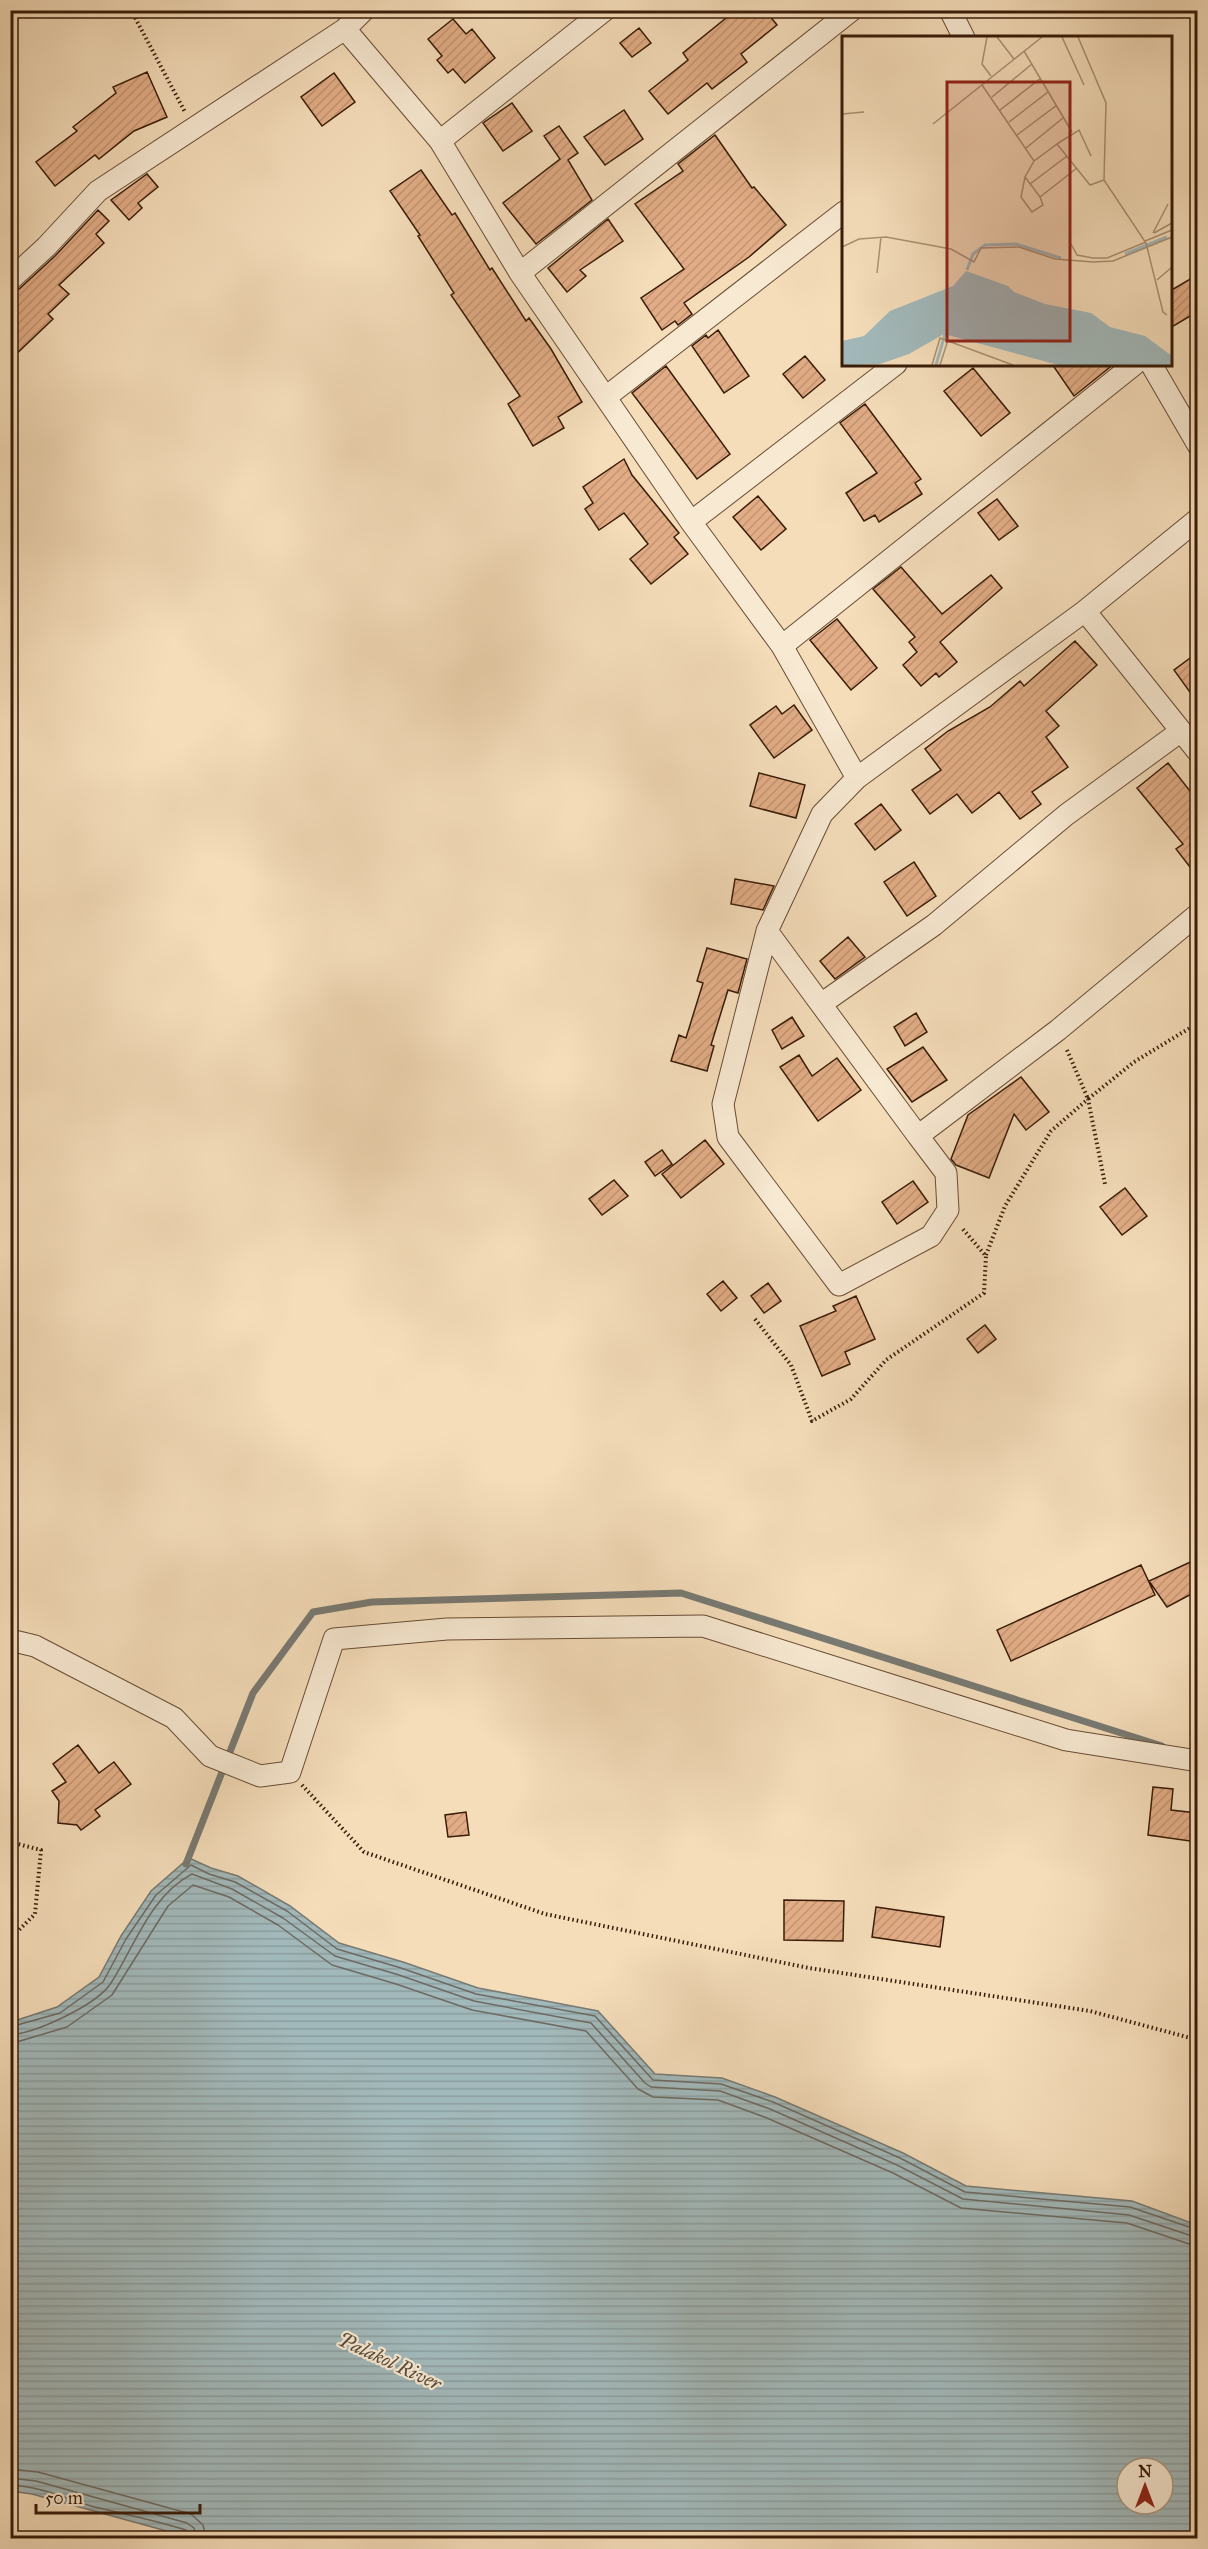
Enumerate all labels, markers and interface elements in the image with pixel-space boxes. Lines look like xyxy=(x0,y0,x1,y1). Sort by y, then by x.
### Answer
inset map xyxy=(842,36,1172,366)
water label: Palakol River xyxy=(335,2327,447,2396)
north arrow xyxy=(1115,2456,1175,2516)
text: N xyxy=(1138,2462,1152,2481)
scale bar xyxy=(36,2477,200,2515)
text: 50 m xyxy=(45,2487,83,2509)

